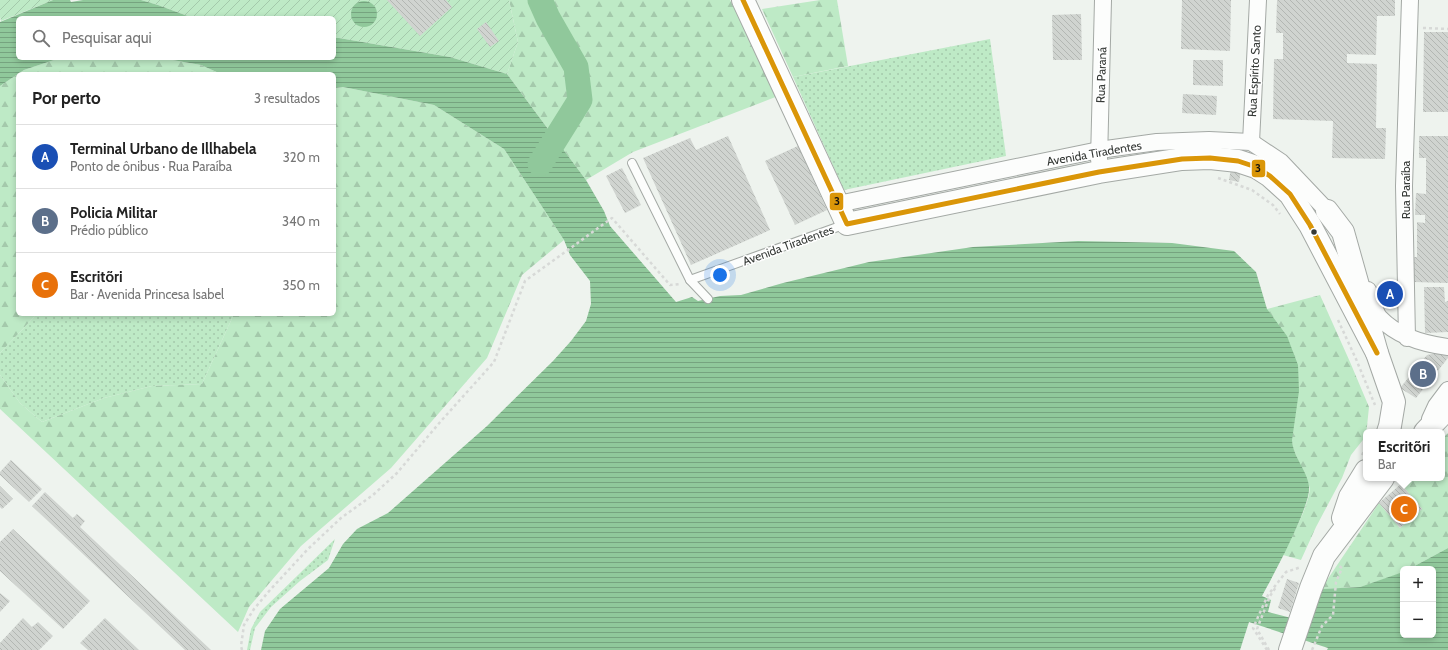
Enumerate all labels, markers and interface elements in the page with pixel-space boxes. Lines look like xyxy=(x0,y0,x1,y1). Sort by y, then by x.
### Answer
search box xyxy=(16,16,336,60)
street label: Rua Espírito Santo xyxy=(1244,24,1264,117)
icon: search xyxy=(30,27,52,49)
text: Pesquisar aqui xyxy=(62,29,152,47)
street label: Rua Paraná xyxy=(1093,46,1109,103)
text: Por perto xyxy=(32,88,101,108)
text: 3 resultados xyxy=(254,90,320,106)
street label: Avenida Tiradentes xyxy=(1045,137,1143,169)
text: Terminal Urbano de Illhabela xyxy=(70,140,256,158)
text: A xyxy=(41,149,49,165)
text: 320 m xyxy=(283,149,320,165)
text: Ponto de ônibus · Rua Paraíba xyxy=(70,158,232,174)
line badge: 3 xyxy=(1251,159,1266,178)
street label: Rua Paraíba xyxy=(1398,160,1413,219)
text: 3 xyxy=(1255,161,1261,175)
line badge: 3 xyxy=(829,192,844,211)
text: 3 xyxy=(834,194,840,208)
text: Policia Militar xyxy=(70,204,157,222)
text: B xyxy=(41,213,49,229)
text: 340 m xyxy=(282,213,320,229)
text: Prédio público xyxy=(70,222,148,238)
street label: Avenida Tiradentes xyxy=(740,222,836,268)
unlabelled marker xyxy=(1309,227,1319,237)
your location xyxy=(710,265,730,285)
text: Escritõri xyxy=(70,268,123,286)
text: C xyxy=(41,277,49,293)
text: 350 m xyxy=(283,277,320,293)
pin: A xyxy=(1377,279,1403,309)
text: Bar · Avenida Princesa Isabel xyxy=(70,286,224,302)
pin: B xyxy=(1410,359,1436,389)
popup xyxy=(1363,429,1445,481)
text: Escritõri xyxy=(1378,438,1430,456)
text: Bar xyxy=(1378,456,1396,472)
pin: C xyxy=(1391,494,1417,524)
map controls xyxy=(1400,566,1436,638)
button: + xyxy=(1400,566,1436,602)
button: − xyxy=(1400,602,1436,638)

